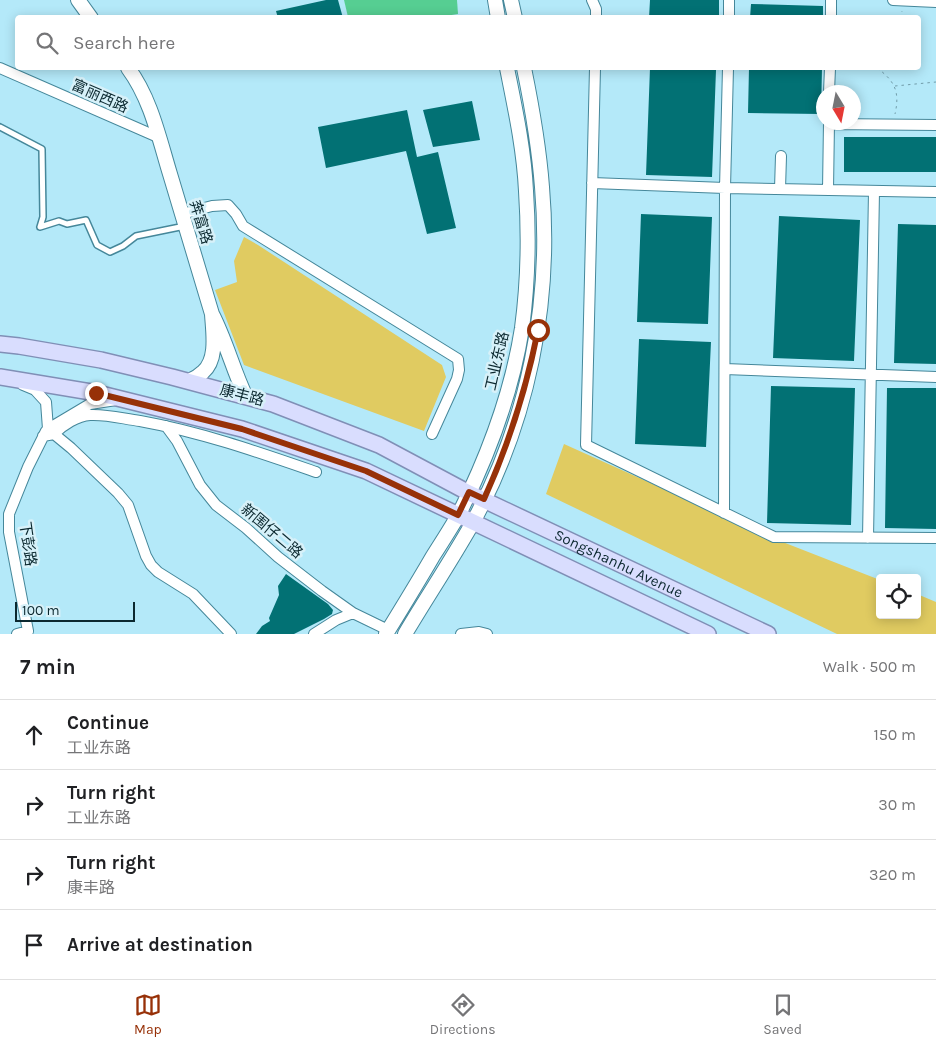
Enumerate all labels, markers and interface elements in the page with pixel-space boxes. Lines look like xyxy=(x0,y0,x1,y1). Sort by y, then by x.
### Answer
search box xyxy=(15,15,921,70)
icon: search xyxy=(33,29,61,57)
text: Search here xyxy=(73,32,175,54)
street label: 富丽西路 xyxy=(69,76,131,116)
north arrow xyxy=(816,85,861,130)
street label: 奔富路 xyxy=(186,198,216,246)
route start xyxy=(527,319,550,342)
street label: 工业东路 xyxy=(481,330,513,392)
street label: 康丰路 xyxy=(218,380,266,410)
route end xyxy=(85,382,108,405)
street label: 新围仔二路 xyxy=(237,500,307,562)
street label: 下彭路 xyxy=(16,520,40,568)
street label: Songshanhu Avenue xyxy=(551,526,686,602)
map controls xyxy=(876,574,921,619)
button: locate xyxy=(876,574,921,619)
scale bar xyxy=(15,599,135,622)
text: 100 m xyxy=(22,602,60,619)
text: 7 min xyxy=(20,655,76,679)
text: Walk · 500 m xyxy=(823,657,916,676)
text: Continue xyxy=(67,712,149,734)
icon: ahead xyxy=(20,721,48,749)
text: 150 m xyxy=(873,725,916,744)
text: 工业东路 xyxy=(67,738,131,757)
text: Turn right xyxy=(67,782,156,804)
icon: right xyxy=(20,791,48,819)
text: 30 m xyxy=(878,795,916,814)
text: 工业东路 xyxy=(67,808,131,827)
text: Turn right xyxy=(67,852,156,874)
icon: right xyxy=(20,861,48,889)
text: 320 m xyxy=(869,865,916,884)
text: 康丰路 xyxy=(67,878,115,897)
icon: arrive xyxy=(20,931,48,959)
text: Arrive at destination xyxy=(67,934,253,956)
tab: Map xyxy=(134,991,162,1038)
tab: Directions xyxy=(430,991,496,1038)
tab: Saved xyxy=(763,991,802,1038)

